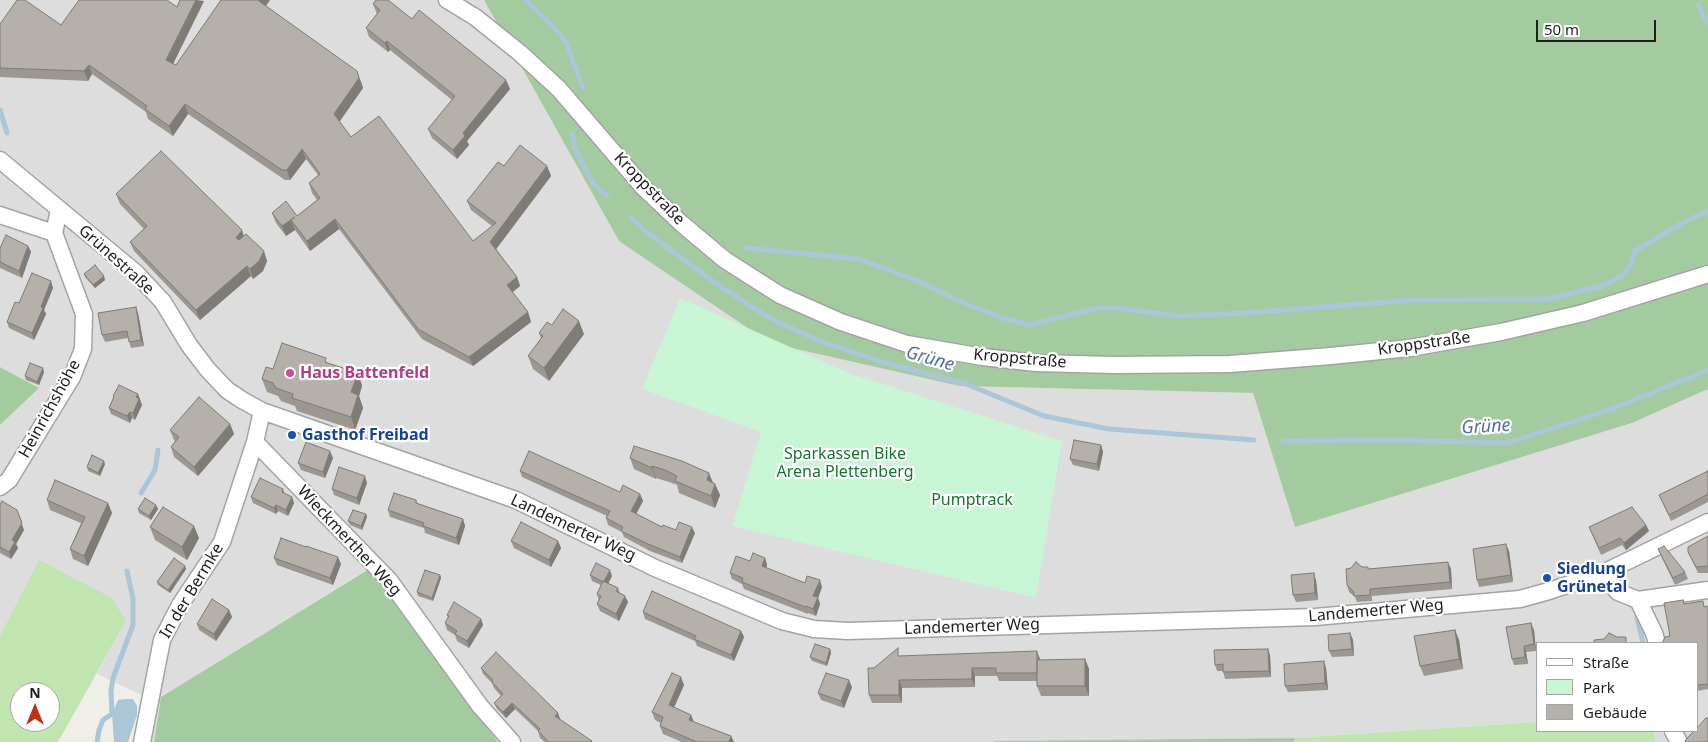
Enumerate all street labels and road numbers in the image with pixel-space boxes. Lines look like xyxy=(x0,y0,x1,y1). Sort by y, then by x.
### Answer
street label: Kroppstraße xyxy=(610,149,688,229)
street label: Grünestraße xyxy=(74,221,158,299)
street label: Kroppstraße xyxy=(1376,328,1472,360)
street label: Kroppstraße xyxy=(973,345,1067,373)
street label: Heinrichshöhe xyxy=(15,357,85,461)
street label: Wieckmerther Weg xyxy=(293,482,405,600)
street label: Landemerter Weg xyxy=(507,491,639,565)
street label: In der Bermke xyxy=(156,540,228,642)
street label: Landemerter Weg xyxy=(1308,596,1444,626)
street label: Landemerter Weg xyxy=(904,615,1040,639)

